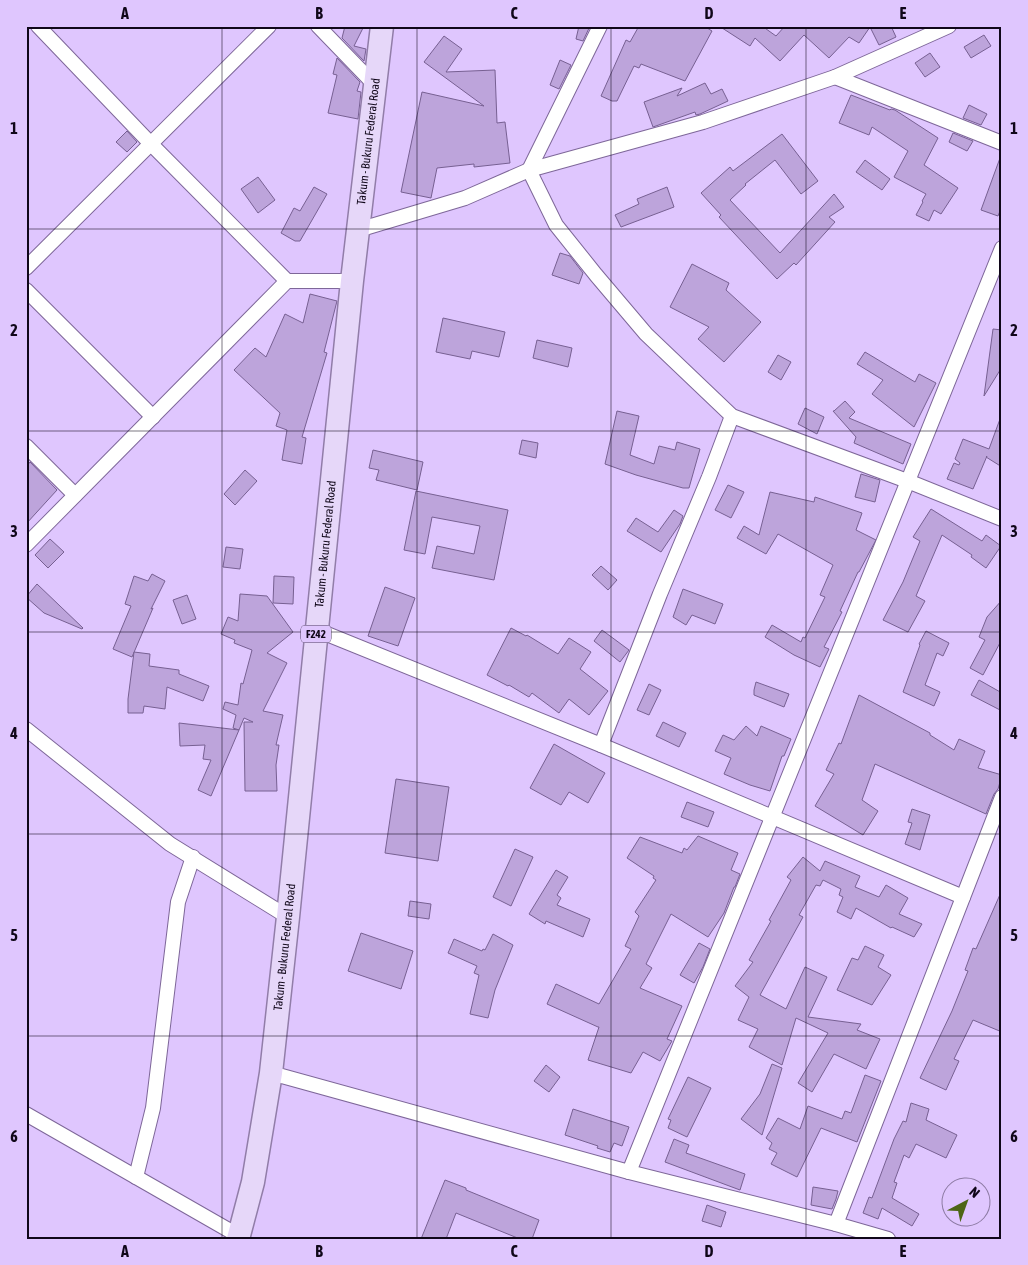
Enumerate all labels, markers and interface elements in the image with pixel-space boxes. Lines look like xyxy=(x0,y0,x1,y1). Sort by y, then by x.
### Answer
text: A xyxy=(120,4,129,22)
text: B xyxy=(315,4,323,22)
text: C xyxy=(510,4,518,22)
text: D xyxy=(705,4,714,22)
text: E xyxy=(900,4,907,22)
street label: Takum - Bukuru Federal Road xyxy=(354,77,383,206)
text: 1 xyxy=(10,119,18,137)
text: 1 xyxy=(1010,119,1018,137)
text: 2 xyxy=(10,321,18,339)
text: 2 xyxy=(1010,321,1018,339)
street label: Takum - Bukuru Federal Road xyxy=(312,480,339,608)
text: 3 xyxy=(10,522,18,540)
text: 3 xyxy=(1010,522,1018,540)
road number: F242 xyxy=(301,626,331,642)
text: 4 xyxy=(9,724,18,742)
text: 4 xyxy=(1009,724,1018,742)
street label: Takum - Bukuru Federal Road xyxy=(271,883,298,1011)
text: 5 xyxy=(10,926,18,944)
text: 5 xyxy=(1010,926,1018,944)
text: 6 xyxy=(10,1127,18,1145)
text: 6 xyxy=(1010,1127,1018,1145)
north arrow xyxy=(940,1178,990,1228)
text: N xyxy=(966,1183,983,1201)
text: A xyxy=(120,1242,129,1260)
text: B xyxy=(315,1242,323,1260)
text: C xyxy=(510,1242,518,1260)
text: D xyxy=(705,1242,714,1260)
text: E xyxy=(900,1242,907,1260)

